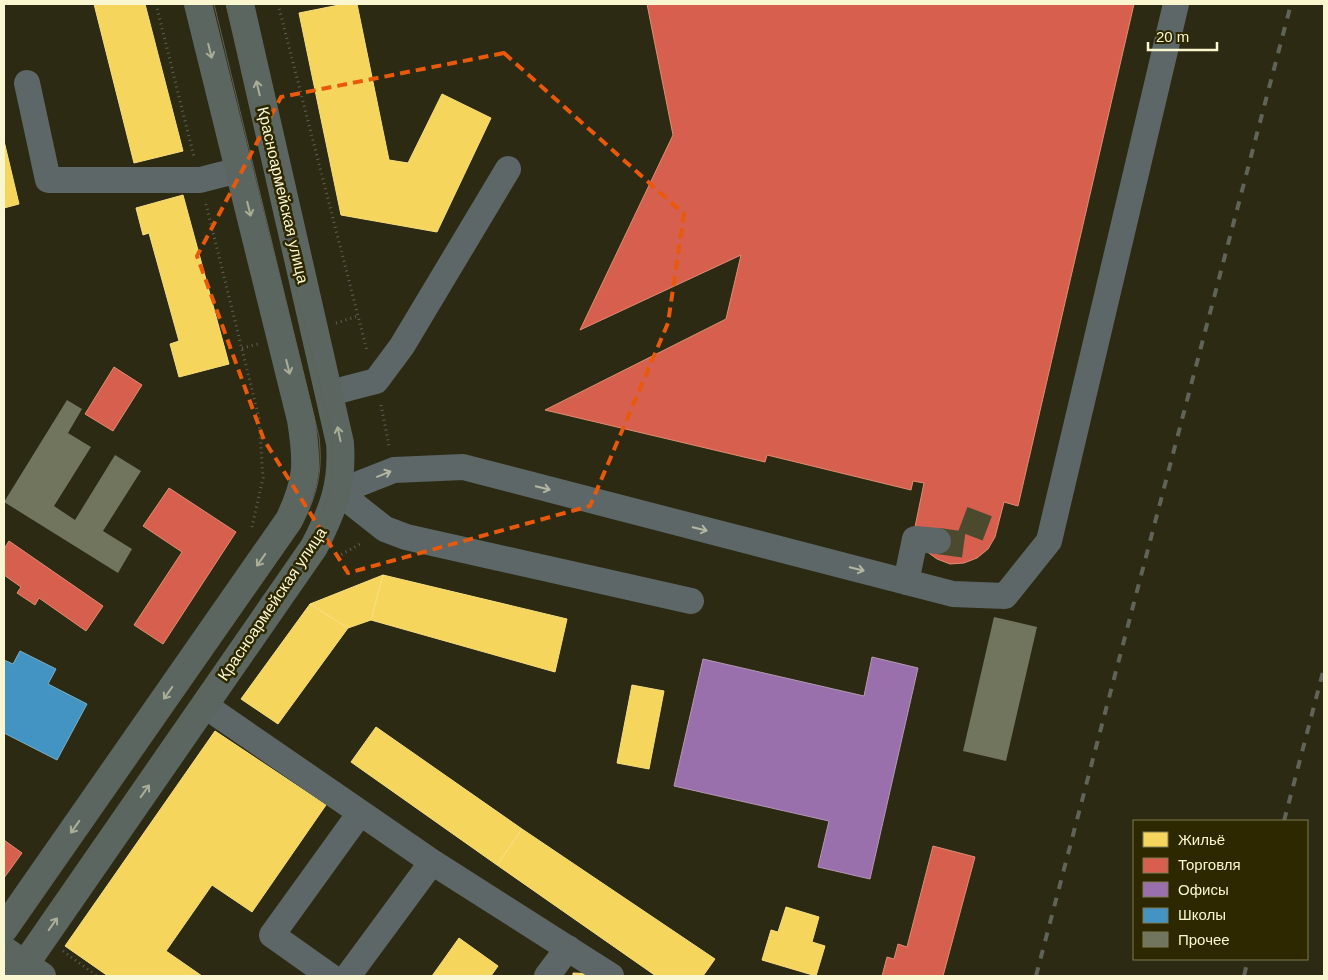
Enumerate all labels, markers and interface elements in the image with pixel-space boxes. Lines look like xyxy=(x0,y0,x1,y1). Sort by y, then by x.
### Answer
scale bar xyxy=(1148,20,1217,52)
text: 20 m xyxy=(1156,28,1189,45)
one-way arrow xyxy=(206,43,215,59)
one-way arrow xyxy=(253,80,262,96)
street label: Красноармейская улица xyxy=(254,105,312,285)
one-way arrow xyxy=(245,200,254,216)
one-way arrow xyxy=(284,358,293,374)
one-way arrow xyxy=(333,426,343,442)
one-way arrow xyxy=(376,469,391,478)
one-way arrow xyxy=(534,484,550,493)
street label: Красноармейская улица xyxy=(214,524,330,684)
one-way arrow xyxy=(692,524,708,534)
one-way arrow xyxy=(256,553,266,567)
one-way arrow xyxy=(849,565,865,574)
one-way arrow xyxy=(163,686,173,700)
one-way arrow xyxy=(140,784,150,798)
one-way arrow xyxy=(70,819,80,833)
legend xyxy=(1133,820,1308,960)
text: Жильё xyxy=(1178,831,1225,848)
text: Торговля xyxy=(1178,856,1241,873)
text: Офисы xyxy=(1178,881,1229,898)
text: Школы xyxy=(1178,906,1226,923)
one-way arrow xyxy=(48,918,58,932)
text: Прочее xyxy=(1178,931,1230,948)

